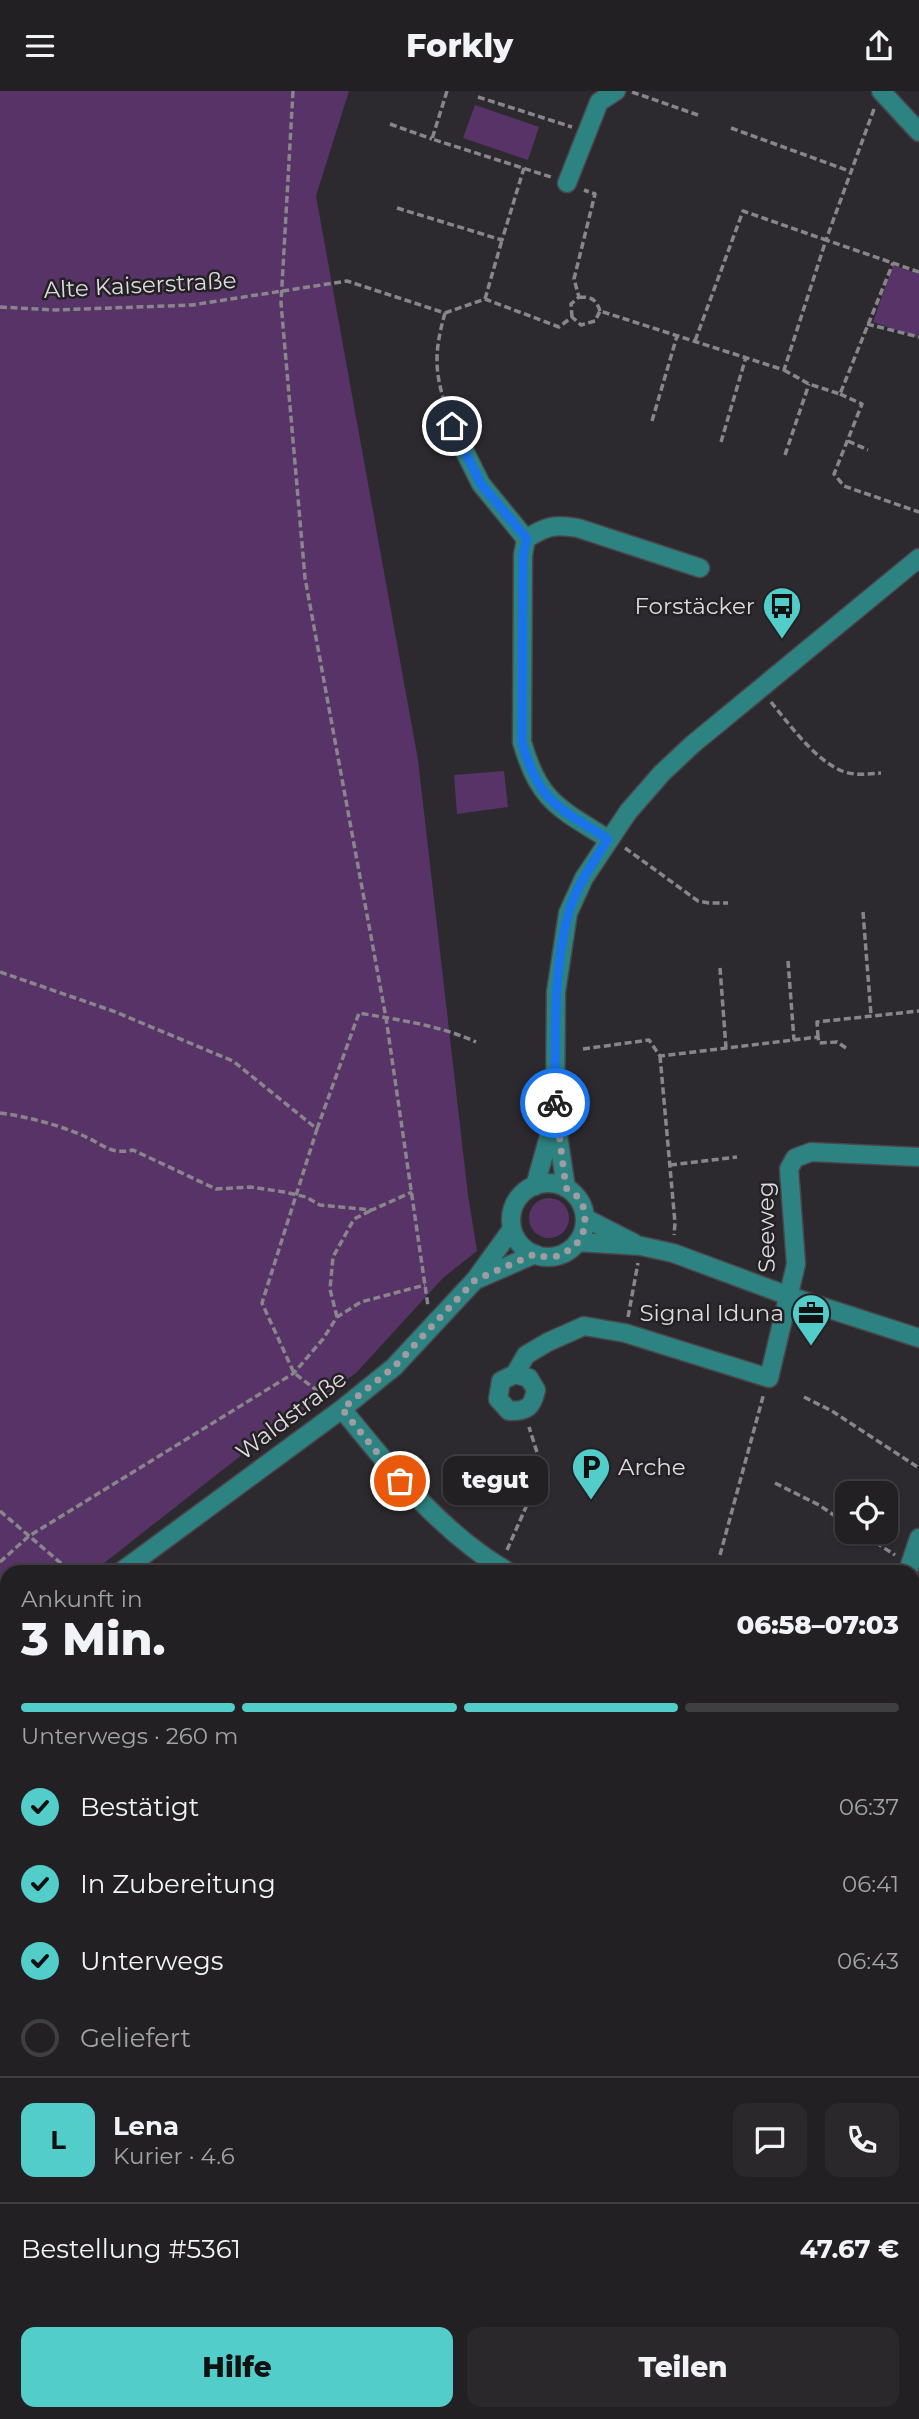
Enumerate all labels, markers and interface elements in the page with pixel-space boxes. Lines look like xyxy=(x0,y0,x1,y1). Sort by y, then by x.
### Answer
text: Forkly xyxy=(406,26,513,65)
icon: menu xyxy=(21,27,59,65)
icon: share xyxy=(860,27,898,65)
street label: Alte Kaiserstraße xyxy=(43,266,237,304)
pin xyxy=(422,396,482,456)
icon: home xyxy=(433,407,471,445)
bus stop icon: Forstäcker xyxy=(761,585,803,640)
place label: Forstäcker xyxy=(634,592,755,620)
courier xyxy=(520,1068,590,1138)
icon: bike xyxy=(536,1084,574,1122)
street label: Seeweg xyxy=(751,1181,781,1273)
office icon: Signal Iduna xyxy=(790,1292,832,1347)
place label: Signal Iduna xyxy=(639,1299,784,1327)
street label: Waldstraße xyxy=(230,1364,352,1466)
parking icon: Arche xyxy=(570,1446,612,1501)
pin xyxy=(370,1451,430,1511)
place label: Arche xyxy=(618,1453,686,1481)
callout: tegut xyxy=(442,1457,547,1505)
icon: bag xyxy=(381,1462,419,1500)
text: tegut xyxy=(462,1466,529,1494)
map controls xyxy=(835,1481,898,1544)
button: locate xyxy=(835,1481,898,1544)
text: Ankunft in xyxy=(21,1585,142,1613)
text: 06:58–07:03 xyxy=(736,1609,899,1641)
text: 3 Min. xyxy=(21,1610,165,1667)
text: Unterwegs · 260 m xyxy=(21,1722,238,1750)
icon: check xyxy=(21,1788,59,1826)
text: Bestätigt xyxy=(80,1791,199,1823)
text: 06:37 xyxy=(839,1793,899,1821)
icon: check xyxy=(21,1865,59,1903)
text: In Zubereitung xyxy=(80,1868,276,1900)
text: 06:41 xyxy=(842,1870,899,1898)
icon: check xyxy=(21,1942,59,1980)
text: Unterwegs xyxy=(80,1945,223,1977)
text: 06:43 xyxy=(837,1947,899,1975)
text: Geliefert xyxy=(80,2022,191,2054)
button: chat xyxy=(733,2103,807,2177)
button: phone xyxy=(825,2103,899,2177)
text: Lena xyxy=(113,2110,179,2142)
text: L xyxy=(50,2124,66,2156)
text: Kurier · 4.6 xyxy=(113,2142,235,2170)
text: Bestellung #5361 xyxy=(21,2233,241,2265)
text: 47.67 € xyxy=(800,2233,899,2265)
button: Hilfe xyxy=(21,2327,453,2407)
button: Teilen xyxy=(467,2327,899,2407)

